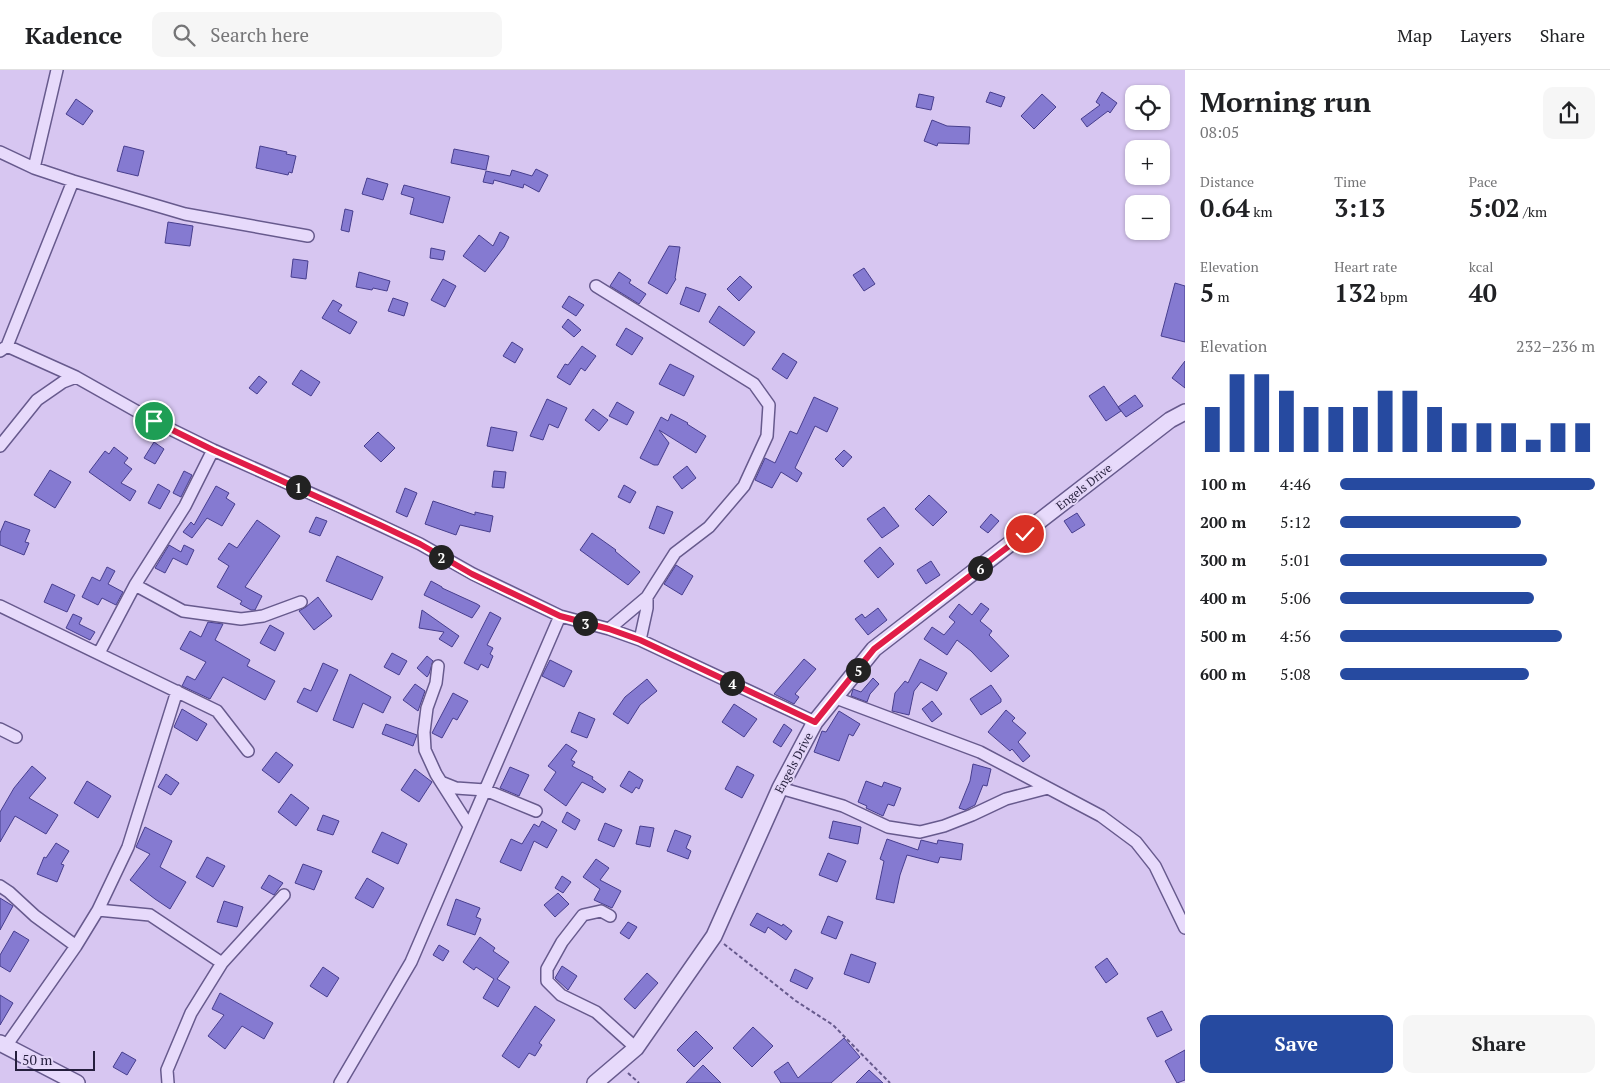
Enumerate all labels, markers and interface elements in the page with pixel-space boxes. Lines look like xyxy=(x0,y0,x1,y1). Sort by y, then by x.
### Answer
search box xyxy=(152,12,502,57)
text: Kadence xyxy=(25,19,122,51)
icon: search xyxy=(170,21,198,49)
text: Search here xyxy=(210,22,309,47)
text: Map xyxy=(1397,23,1432,47)
text: Layers xyxy=(1460,23,1512,47)
text: Share xyxy=(1540,23,1585,47)
text: Morning run xyxy=(1200,83,1371,120)
map controls xyxy=(1125,85,1170,240)
button: locate xyxy=(1125,85,1170,130)
button: share xyxy=(1543,87,1595,139)
text: 08:05 xyxy=(1200,121,1239,143)
button: + xyxy=(1125,140,1170,185)
text: Distance xyxy=(1200,172,1254,191)
text: Time xyxy=(1334,172,1366,191)
text: Pace xyxy=(1469,172,1497,191)
text: 0.64 xyxy=(1200,191,1250,224)
text: 3:13 xyxy=(1334,191,1385,224)
text: 5:02 xyxy=(1469,191,1520,224)
button: − xyxy=(1125,195,1170,240)
text: km xyxy=(1250,202,1273,221)
text: /km xyxy=(1520,202,1547,221)
text: Elevation xyxy=(1200,257,1259,276)
text: Heart rate xyxy=(1334,257,1397,276)
text: kcal xyxy=(1469,257,1494,276)
text: 5 xyxy=(1200,276,1214,309)
text: 132 xyxy=(1334,276,1377,309)
text: 40 xyxy=(1469,276,1497,309)
text: m xyxy=(1214,287,1230,306)
text: bpm xyxy=(1377,287,1408,306)
text: Elevation xyxy=(1200,335,1267,357)
text: 232–236 m xyxy=(1516,335,1595,357)
pin xyxy=(133,400,175,442)
icon: arrive xyxy=(140,407,168,435)
street label: Engels Drive xyxy=(1053,460,1115,513)
text: 100 m xyxy=(1200,473,1246,495)
text: 4:46 xyxy=(1280,473,1311,495)
pin: 1 xyxy=(286,474,310,500)
text: 1 xyxy=(295,478,302,497)
text: 200 m xyxy=(1200,511,1246,533)
text: 5:12 xyxy=(1280,511,1311,533)
pin xyxy=(1004,513,1046,555)
icon: check xyxy=(1011,520,1039,548)
pin: 2 xyxy=(428,544,454,570)
text: 2 xyxy=(438,548,445,567)
text: 300 m xyxy=(1200,549,1246,571)
text: 5:01 xyxy=(1280,549,1311,571)
pin: 6 xyxy=(968,556,992,580)
text: 6 xyxy=(977,559,984,578)
text: 400 m xyxy=(1200,587,1246,609)
text: 5:06 xyxy=(1280,587,1311,609)
pin: 3 xyxy=(572,610,598,636)
text: 3 xyxy=(582,614,589,633)
text: 500 m xyxy=(1200,625,1246,647)
text: 4:56 xyxy=(1280,625,1311,647)
pin: 5 xyxy=(846,658,870,682)
text: 5 xyxy=(855,661,862,680)
text: 600 m xyxy=(1200,663,1246,685)
text: 5:08 xyxy=(1280,663,1311,685)
pin: 4 xyxy=(720,670,744,696)
text: 4 xyxy=(729,674,736,693)
street label: Engels Drive xyxy=(771,730,816,796)
button: Save xyxy=(1200,1015,1393,1073)
button: Share xyxy=(1403,1015,1595,1073)
scale bar xyxy=(15,1048,95,1071)
text: 50 m xyxy=(22,1050,52,1069)

